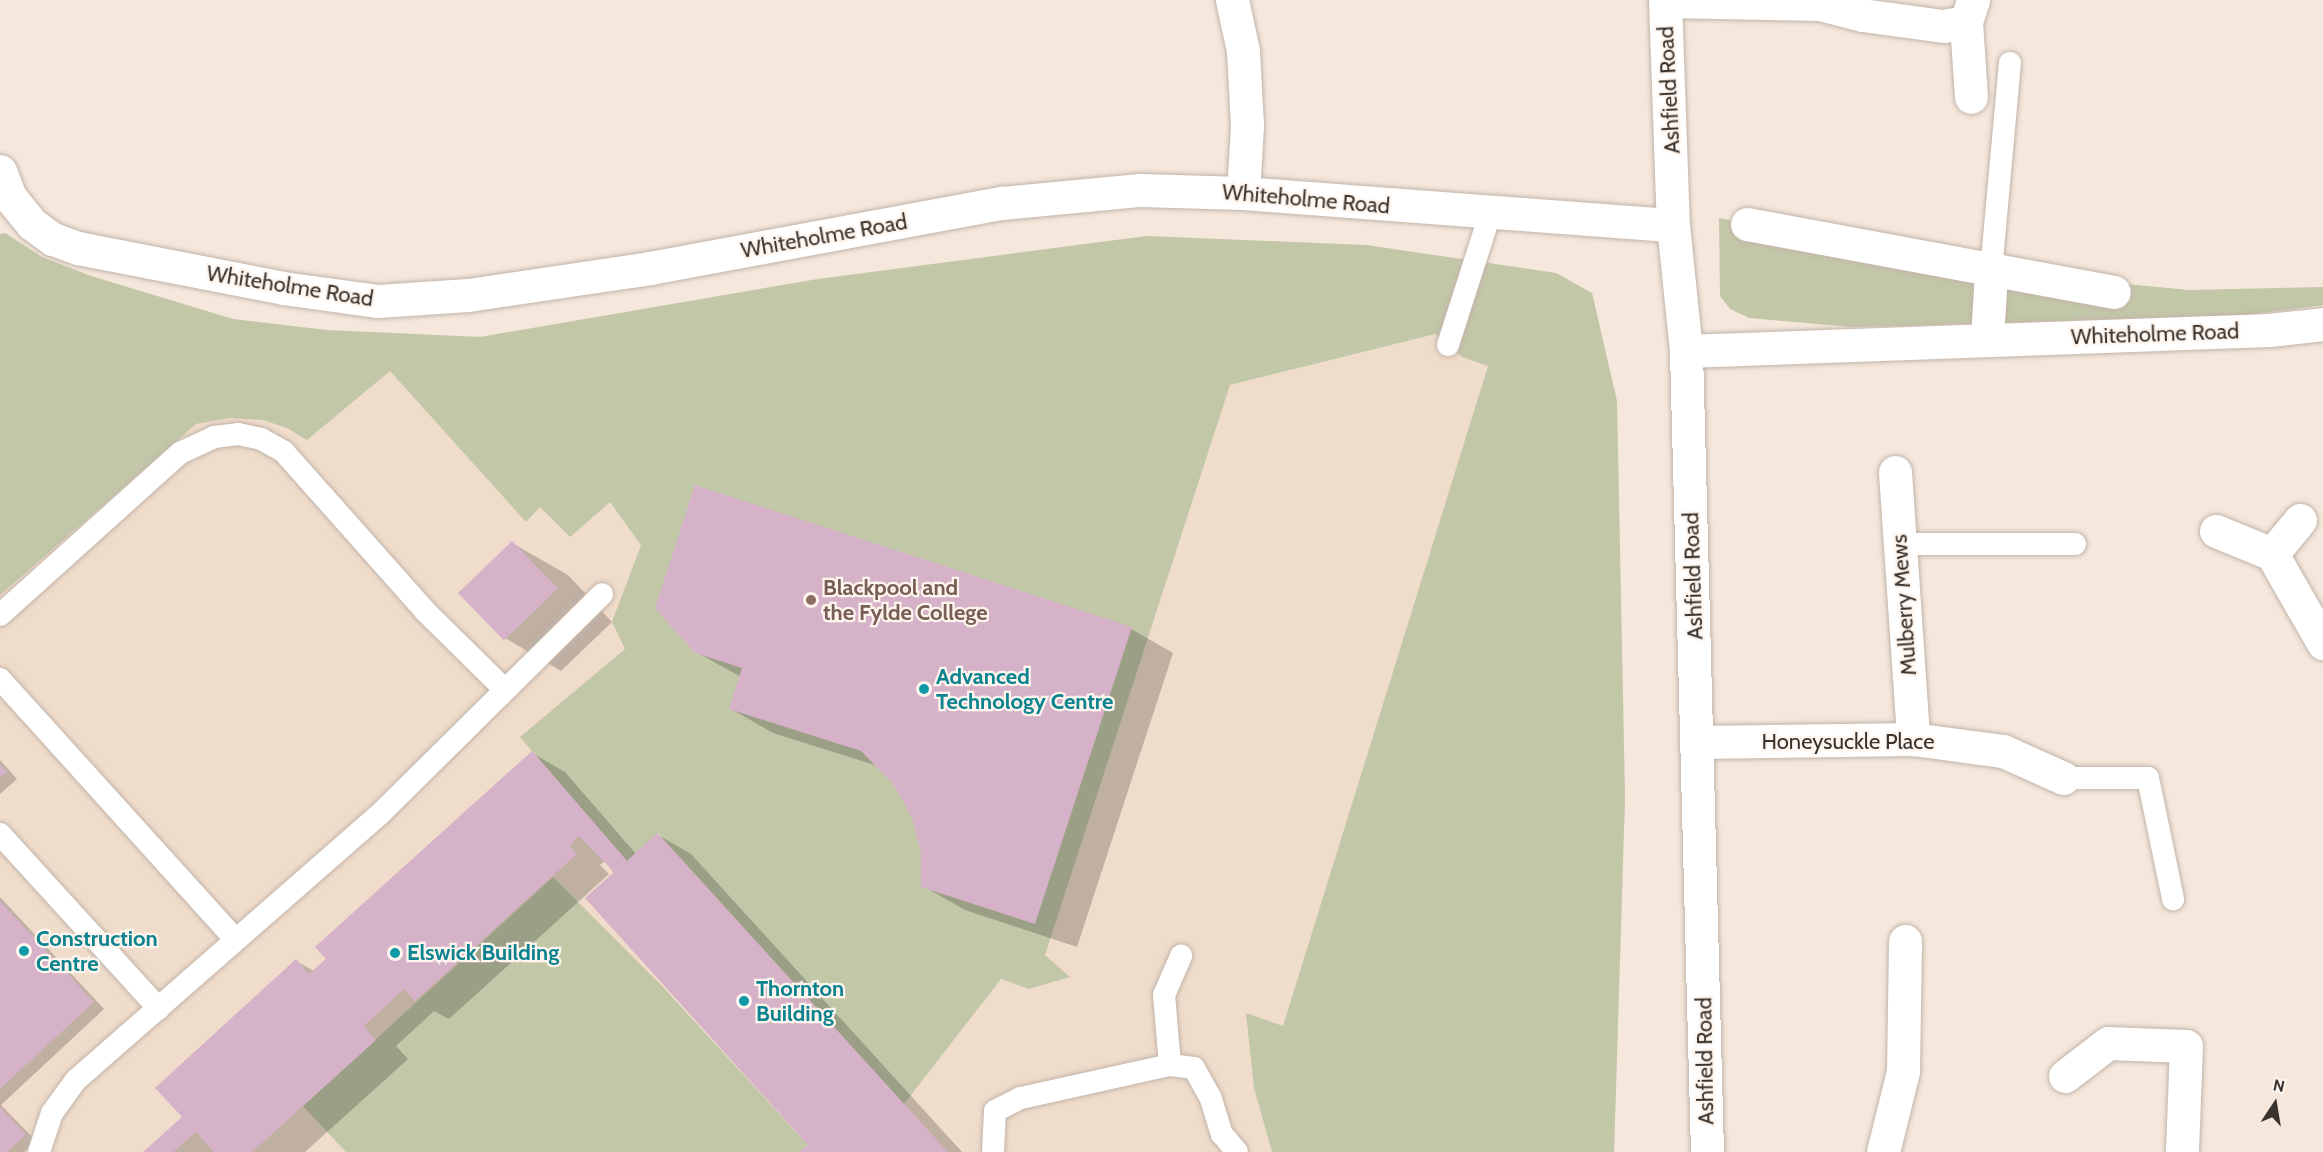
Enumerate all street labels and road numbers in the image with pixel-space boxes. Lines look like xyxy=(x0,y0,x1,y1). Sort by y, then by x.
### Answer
street label: Ashfield Road xyxy=(1652,26,1686,154)
street label: Whiteholme Road xyxy=(1221,179,1391,219)
street label: Whiteholme Road xyxy=(739,208,909,264)
street label: Whiteholme Road xyxy=(205,260,375,312)
street label: Whiteholme Road xyxy=(2070,318,2240,350)
street label: Ashfield Road xyxy=(1678,512,1708,640)
street label: Mulberry Mews xyxy=(1886,533,1922,677)
street label: Honeysuckle Place xyxy=(1762,729,1934,755)
street label: Ashfield Road xyxy=(1691,997,1719,1125)

